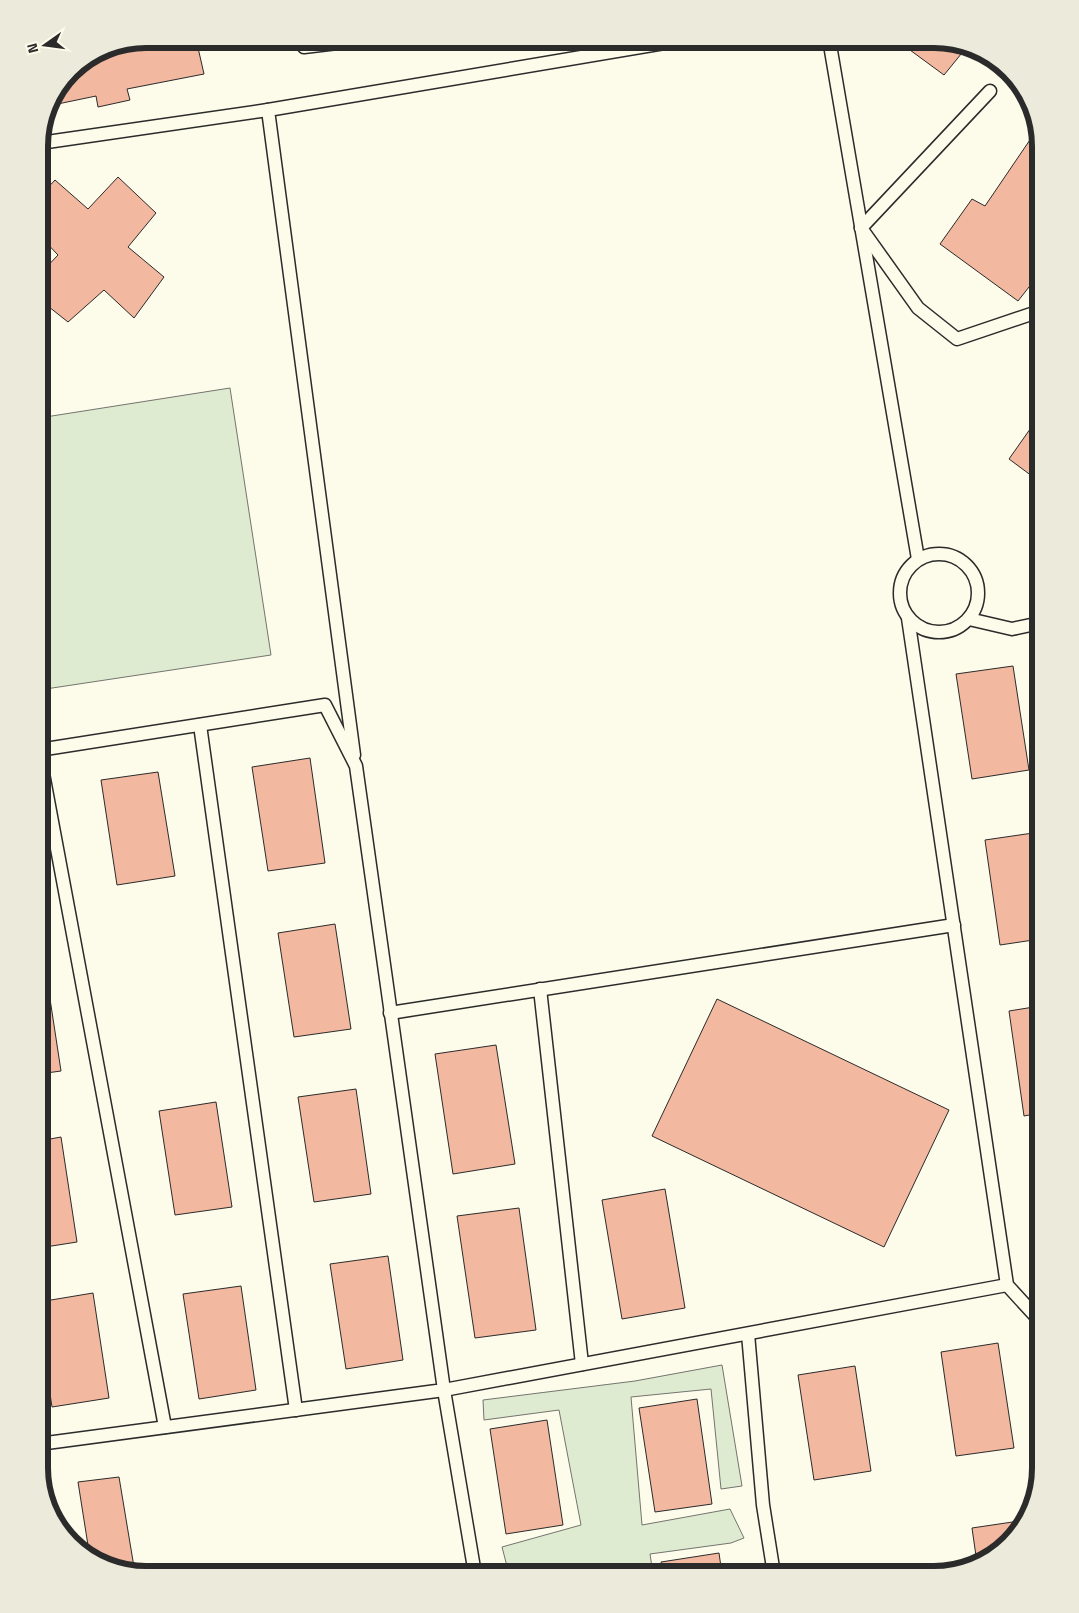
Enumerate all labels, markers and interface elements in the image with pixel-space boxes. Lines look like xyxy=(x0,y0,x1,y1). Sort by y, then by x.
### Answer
north arrow xyxy=(20,20,70,70)
text: N xyxy=(21,41,43,56)

